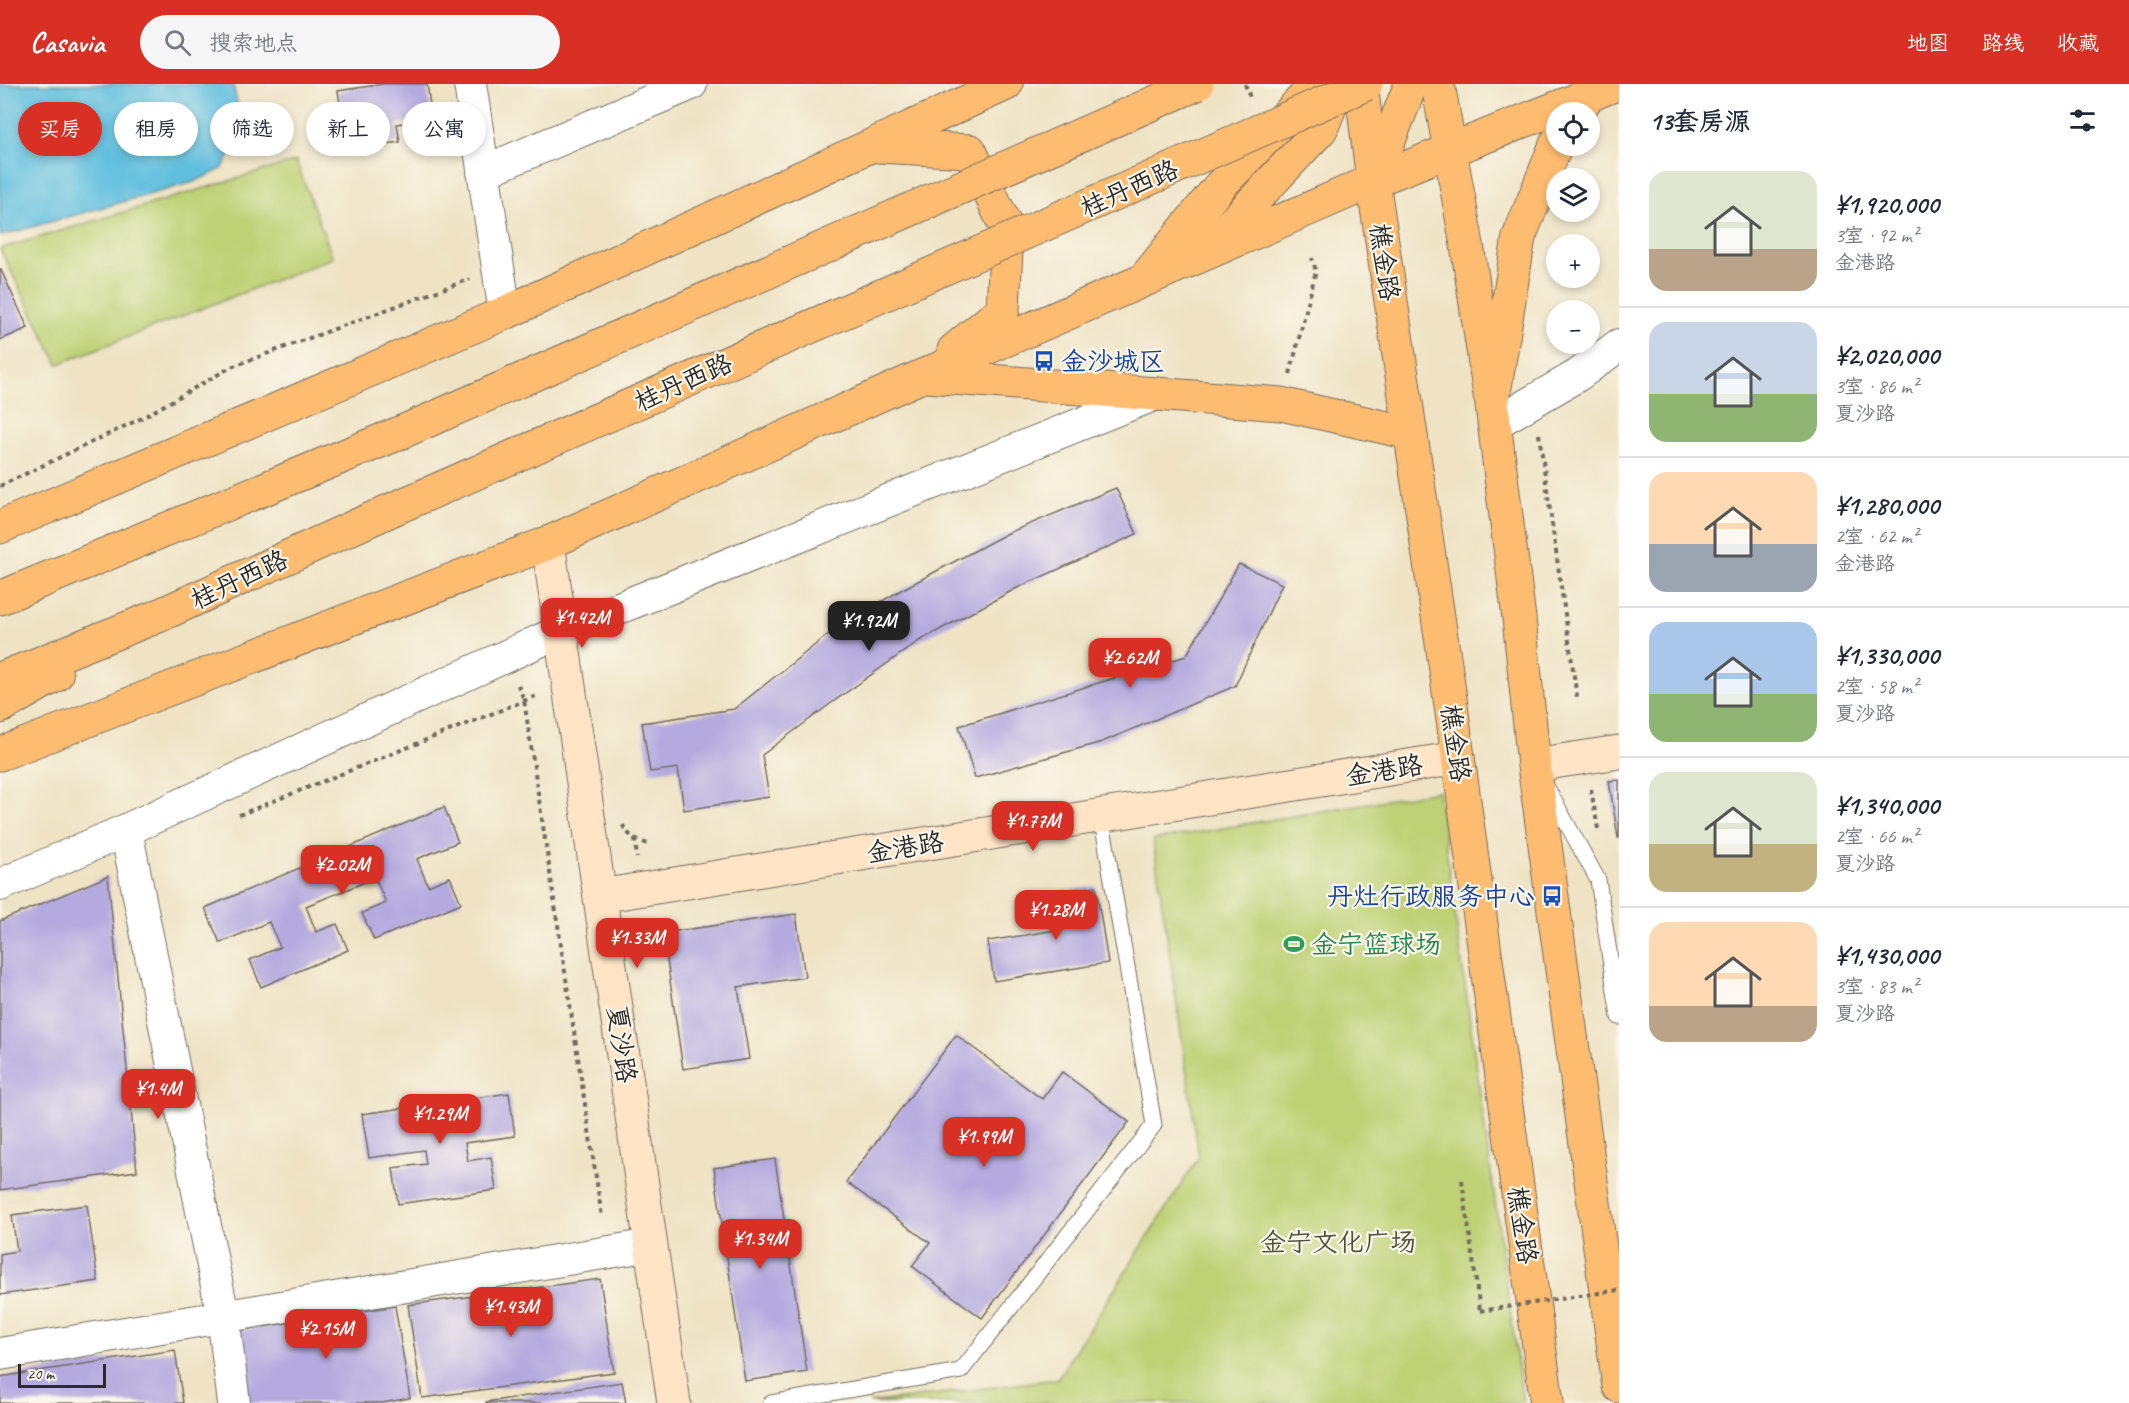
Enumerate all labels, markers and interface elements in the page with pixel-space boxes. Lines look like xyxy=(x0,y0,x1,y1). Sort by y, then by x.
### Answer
search box xyxy=(140,15,560,69)
text: Casavia xyxy=(30,25,104,60)
icon: search xyxy=(161,26,194,59)
text: 搜索地点 xyxy=(209,29,297,57)
text: 地图 xyxy=(1907,30,1949,56)
text: 路线 xyxy=(1982,30,2024,56)
text: 收藏 xyxy=(2057,30,2099,56)
chip: 买房 xyxy=(18,102,102,156)
chip: 租房 xyxy=(114,102,198,156)
chip: 筛选 xyxy=(210,102,294,156)
chip: 新上 xyxy=(306,102,390,156)
chip: 公寓 xyxy=(402,102,486,156)
map controls xyxy=(1546,102,1600,354)
button: locate xyxy=(1546,102,1600,156)
icon: filters xyxy=(2066,104,2099,137)
text: 13套房源 xyxy=(1649,105,1750,138)
street label: 桂丹西路 xyxy=(1075,152,1183,225)
button: layers xyxy=(1546,168,1600,222)
text: ¥1,920,000 xyxy=(1835,188,1939,221)
icon: home xyxy=(1697,195,1769,267)
street label: 樵金路 xyxy=(1363,221,1406,303)
text: 3室 · 92 m² xyxy=(1835,223,1918,248)
button: + xyxy=(1546,234,1600,288)
text: 金港路 xyxy=(1835,250,1895,275)
button: − xyxy=(1546,300,1600,354)
text: ¥2,020,000 xyxy=(1835,339,1939,372)
place label: 金沙城区 xyxy=(1061,345,1165,378)
street label: 桂丹西路 xyxy=(629,346,737,419)
icon: home xyxy=(1697,346,1769,418)
bus stop icon: 金沙城区 xyxy=(1032,349,1056,373)
text: 3室 · 86 m² xyxy=(1835,374,1918,399)
text: 夏沙路 xyxy=(1835,401,1895,426)
text: ¥1,280,000 xyxy=(1835,489,1939,522)
icon: home xyxy=(1697,496,1769,568)
text: 2室 · 62 m² xyxy=(1835,524,1918,549)
street label: 桂丹西路 xyxy=(185,543,293,616)
text: 金港路 xyxy=(1835,551,1895,576)
pin: ¥1.42M xyxy=(533,598,631,649)
pin: ¥1.92M xyxy=(820,601,918,652)
text: ¥1.42M xyxy=(555,605,609,630)
text: ¥1.92M xyxy=(842,608,896,633)
pin: ¥2.62M xyxy=(1081,638,1179,689)
text: ¥1,330,000 xyxy=(1835,639,1939,672)
text: ¥2.62M xyxy=(1103,645,1157,670)
icon: home xyxy=(1697,646,1769,718)
text: 2室 · 58 m² xyxy=(1835,674,1918,699)
text: 夏沙路 xyxy=(1835,701,1895,726)
street label: 樵金路 xyxy=(1434,702,1477,784)
street label: 金港路 xyxy=(1343,748,1425,793)
text: ¥1,340,000 xyxy=(1835,789,1939,822)
icon: home xyxy=(1697,796,1769,868)
pin: ¥1.77M xyxy=(984,801,1082,852)
text: ¥1.77M xyxy=(1006,808,1060,833)
text: 2室 · 66 m² xyxy=(1835,824,1918,849)
street label: 金港路 xyxy=(864,825,946,870)
pin: ¥2.02M xyxy=(293,845,391,896)
text: 夏沙路 xyxy=(1835,851,1895,876)
text: ¥2.02M xyxy=(315,852,369,877)
place label: 丹灶行政服务中心 xyxy=(1327,880,1535,913)
bus stop icon: 丹灶行政服务中心 xyxy=(1540,884,1564,908)
pin: ¥1.28M xyxy=(1007,890,1105,941)
text: ¥1.28M xyxy=(1029,897,1083,922)
pin: ¥1.33M xyxy=(588,918,686,969)
text: ¥1.33M xyxy=(610,925,664,950)
place label: 金宁篮球场 xyxy=(1311,928,1441,961)
sports icon: 金宁篮球场 xyxy=(1282,932,1306,956)
text: ¥1,430,000 xyxy=(1835,939,1939,972)
icon: home xyxy=(1697,946,1769,1018)
text: 3室 · 83 m² xyxy=(1835,974,1918,999)
text: 夏沙路 xyxy=(1835,1001,1895,1026)
street label: 夏沙路 xyxy=(600,1003,643,1085)
pin: ¥1.4M xyxy=(116,1069,200,1120)
text: ¥1.4M xyxy=(135,1076,181,1101)
pin: ¥1.29M xyxy=(391,1094,489,1145)
text: ¥1.29M xyxy=(413,1101,467,1126)
pin: ¥1.99M xyxy=(935,1117,1033,1168)
text: ¥1.99M xyxy=(957,1124,1011,1149)
street label: 樵金路 xyxy=(1501,1184,1544,1266)
pin: ¥1.34M xyxy=(711,1219,809,1270)
text: ¥1.34M xyxy=(733,1226,787,1251)
park label: 金宁文化广场 xyxy=(1260,1226,1416,1259)
pin: ¥1.43M xyxy=(462,1287,560,1338)
text: ¥1.43M xyxy=(484,1294,538,1319)
pin: ¥2.15M xyxy=(277,1309,375,1360)
text: ¥2.15M xyxy=(299,1316,353,1341)
scale bar xyxy=(18,1361,106,1388)
text: 20 m xyxy=(27,1364,54,1384)

